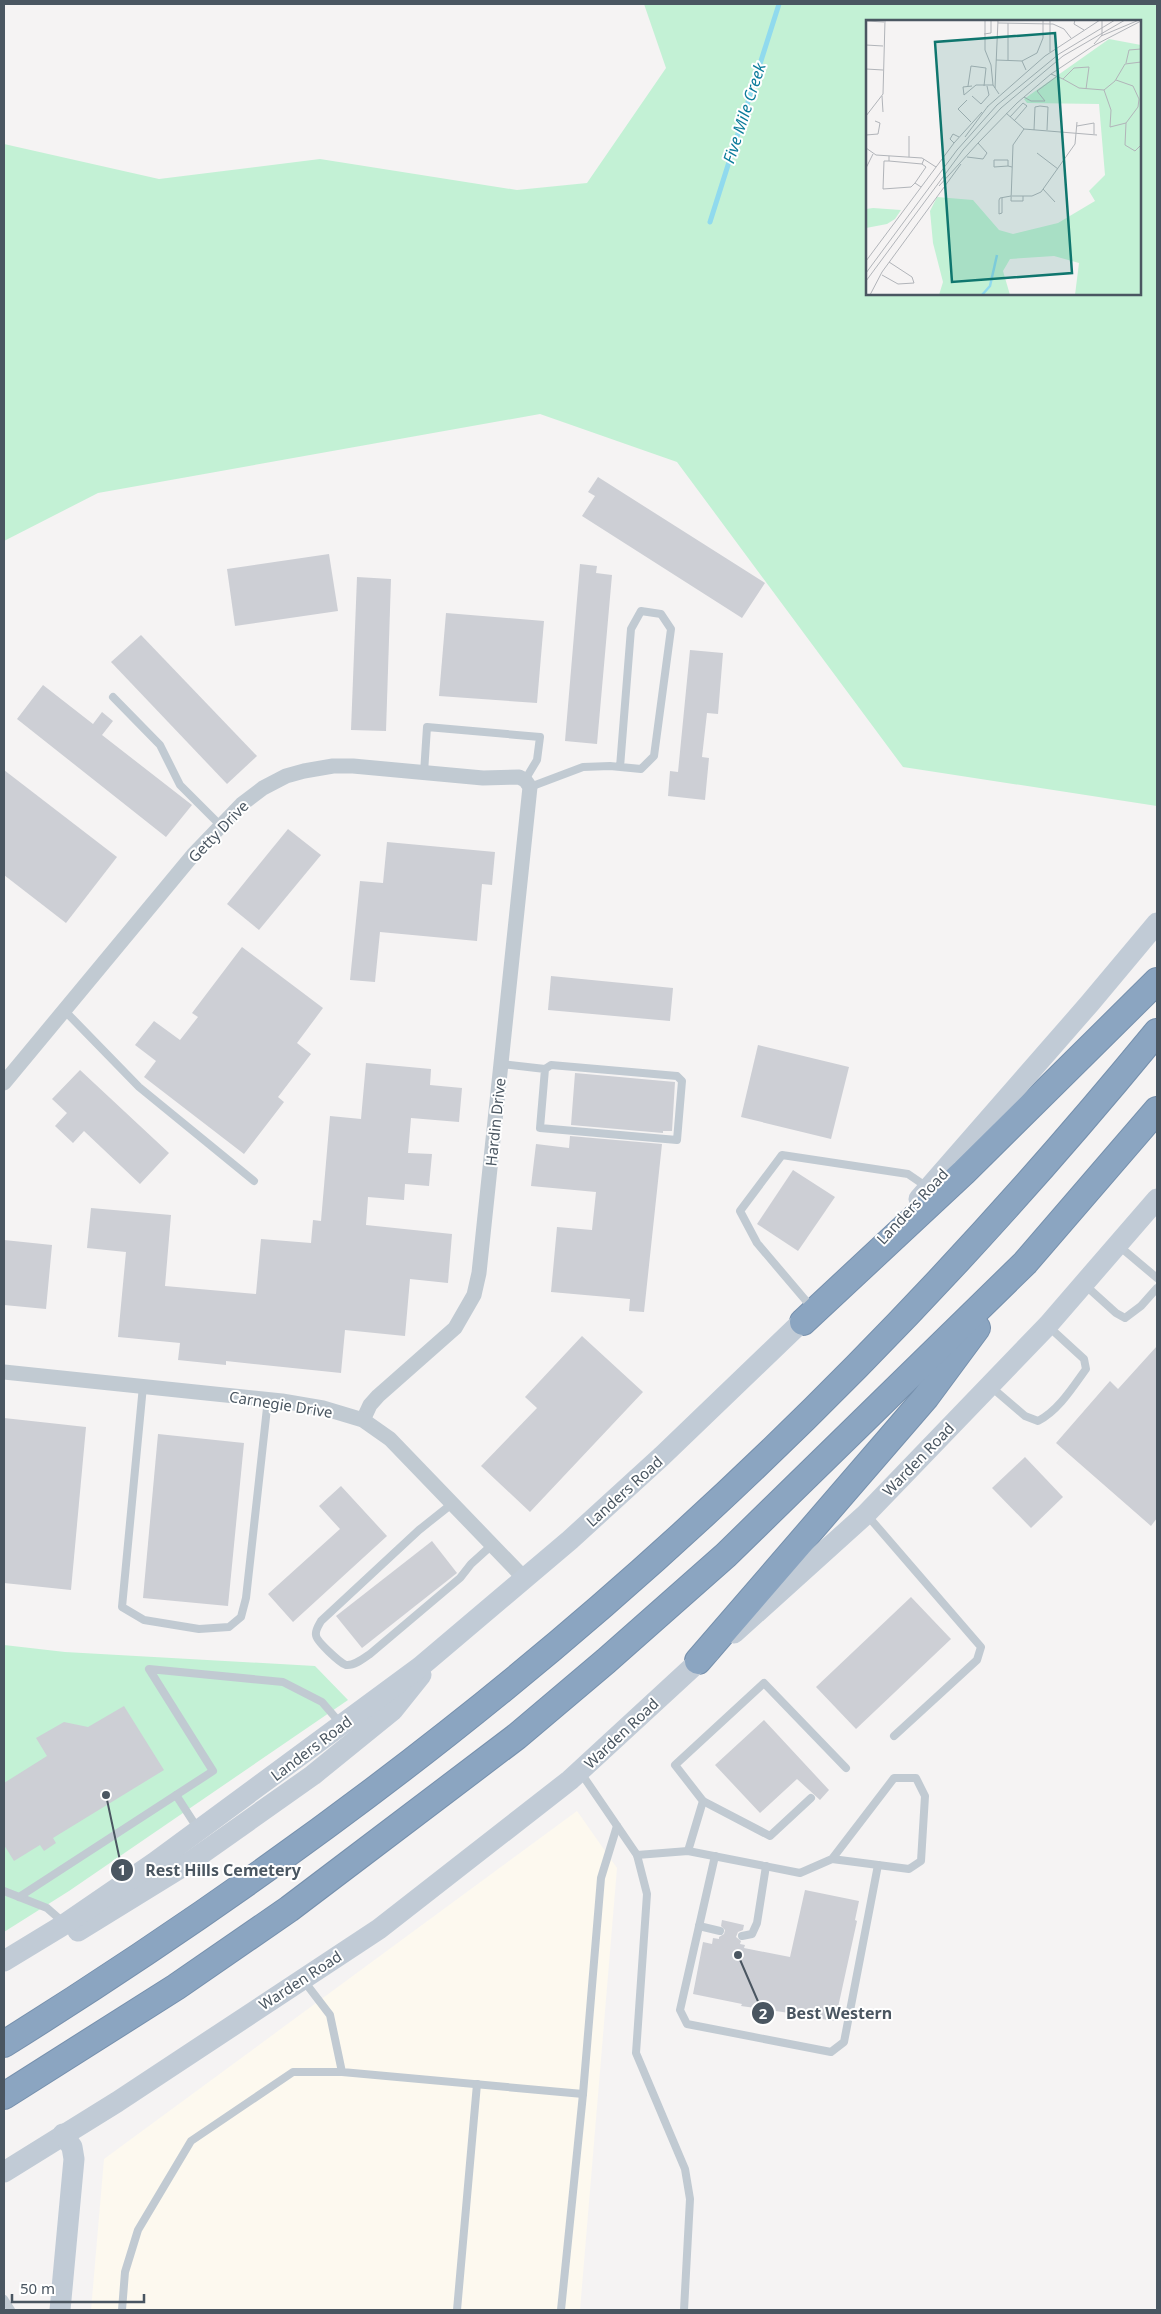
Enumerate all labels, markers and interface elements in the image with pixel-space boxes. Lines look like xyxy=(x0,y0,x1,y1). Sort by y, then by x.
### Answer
inset map xyxy=(866,20,1141,295)
water label: Five Mile Creek xyxy=(717,59,771,166)
street label: Getty Drive xyxy=(183,796,253,866)
street label: Hardin Drive xyxy=(480,1077,510,1167)
street label: Landers Road xyxy=(872,1164,952,1248)
street label: Carnegie Drive xyxy=(228,1386,334,1422)
street label: Warden Road xyxy=(878,1418,958,1500)
street label: Landers Road xyxy=(581,1451,667,1531)
street label: Warden Road xyxy=(579,1693,663,1773)
street label: Landers Road xyxy=(266,1711,356,1785)
callout: Rest Hills Cemetery xyxy=(110,1855,311,1886)
text: 1 xyxy=(118,1859,126,1879)
text: Rest Hills Cemetery xyxy=(145,1859,302,1881)
street label: Warden Road xyxy=(255,1946,345,2014)
callout: Best Western xyxy=(751,1998,902,2029)
text: Best Western xyxy=(786,2002,892,2024)
text: 2 xyxy=(759,2003,768,2023)
scale bar xyxy=(12,2272,145,2304)
text: 50 m xyxy=(20,2278,55,2298)

